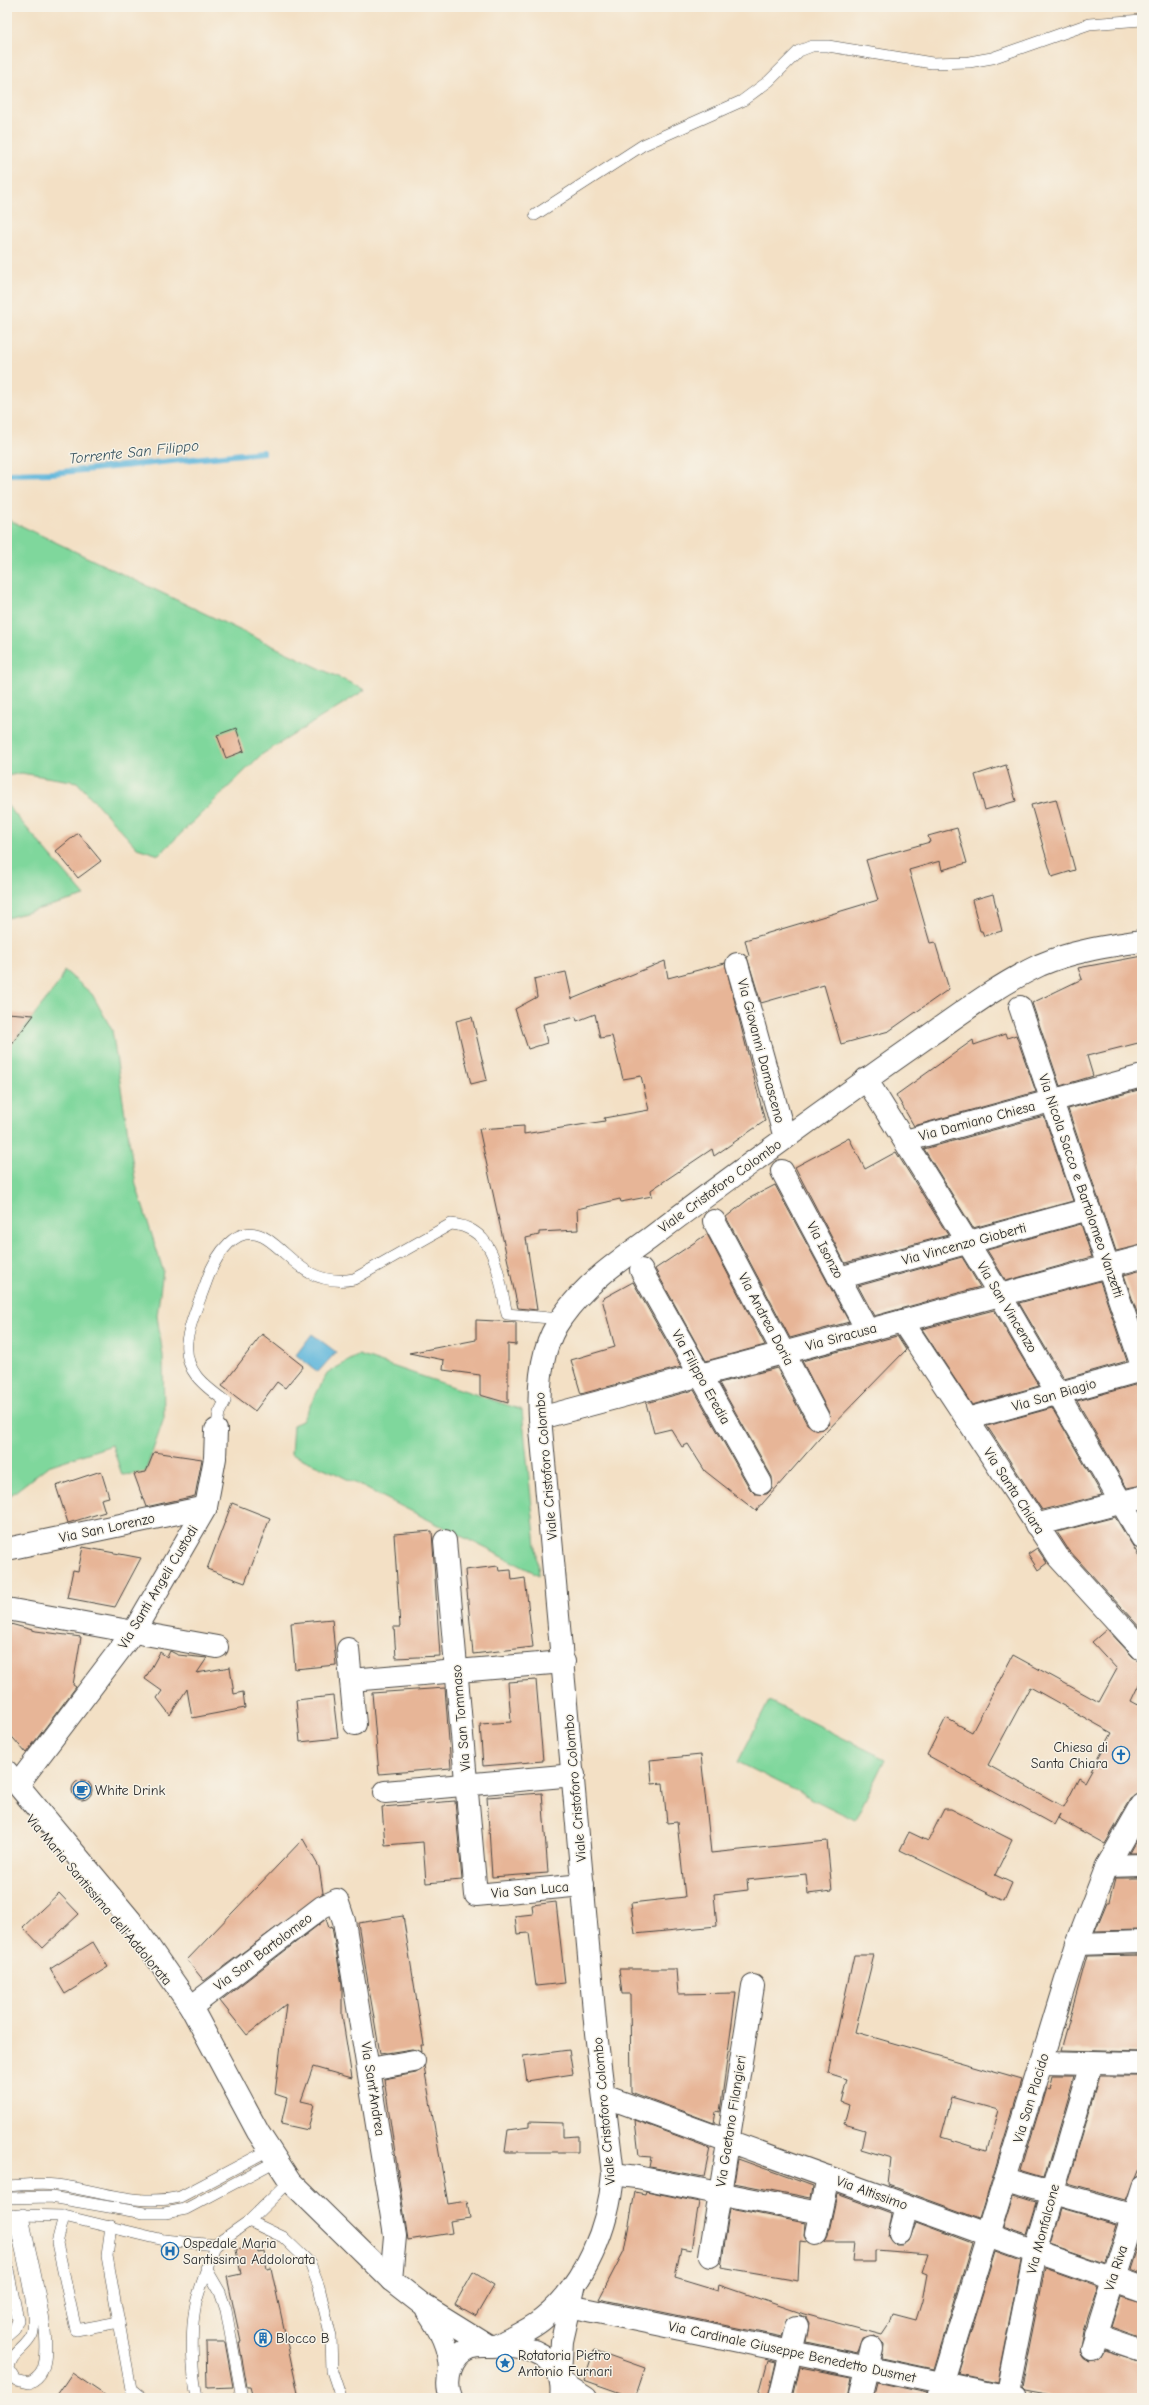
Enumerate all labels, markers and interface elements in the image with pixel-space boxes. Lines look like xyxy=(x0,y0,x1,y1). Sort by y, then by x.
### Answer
water label: Torrente San Filippo xyxy=(68,436,200,468)
street label: Via Giovanni Damasceno xyxy=(734,977,788,1125)
street label: Via Nicola Sacco e Bartolomeo Vanzetti xyxy=(1035,1072,1127,1300)
street label: Via Damiano Chiesa xyxy=(917,1097,1037,1145)
street label: Viale Cristoforo Colombo xyxy=(655,1136,785,1236)
street label: Via Isonzo xyxy=(803,1219,847,1281)
street label: Via Vincenzo Gioberti xyxy=(900,1219,1028,1269)
street label: Via San Vincenzo xyxy=(973,1258,1041,1356)
street label: Via Andrea Doria xyxy=(734,1270,798,1368)
street label: Via Siracusa xyxy=(804,1319,878,1355)
street label: Via Filippo Eredia xyxy=(668,1327,734,1427)
street label: Via San Biagio xyxy=(1010,1375,1098,1415)
street label: Viale Cristoforo Colombo xyxy=(531,1391,561,1541)
street label: Via Santa Chiara xyxy=(980,1445,1048,1537)
street label: Via San Lorenzo xyxy=(58,1510,156,1546)
street label: Via Santi Angeli Custodi xyxy=(114,1522,202,1652)
street label: Via San Tommaso xyxy=(448,1664,474,1772)
street label: Viale Cristoforo Colombo xyxy=(560,1713,590,1863)
place label: Chiesa di Santa Chiara xyxy=(1031,1739,1108,1772)
church icon: Chiesa di Santa Chiara xyxy=(1111,1745,1131,1765)
cafe icon: White Drink xyxy=(72,1780,92,1800)
place label: White Drink xyxy=(95,1782,165,1799)
street label: Via Maria Santissima dell'Addolorata xyxy=(22,1811,176,1989)
street label: Via San Luca xyxy=(490,1878,570,1902)
street label: Via San Bartolomeo xyxy=(210,1909,316,1995)
street label: Viale Cristoforo Colombo xyxy=(589,2036,619,2186)
street label: Via Sant'Andrea xyxy=(357,2041,389,2137)
street label: Via San Placido xyxy=(1009,2051,1053,2145)
street label: Via Gaetano Filangieri xyxy=(712,2054,750,2188)
street label: Via Altissimo xyxy=(834,2172,910,2214)
street label: Via Monfalcone xyxy=(1023,2182,1063,2276)
place label: Ospedale Maria Santissima Addolorata xyxy=(183,2235,315,2268)
hospital icon: Ospedale Maria Santissima Addolorata xyxy=(160,2241,180,2261)
street label: Via Riva xyxy=(1101,2243,1131,2293)
street label: Via Cardinale Giuseppe Benedetto Dusmet xyxy=(667,2317,918,2387)
building icon: Blocco B xyxy=(253,2328,273,2348)
place label: Blocco B xyxy=(276,2330,330,2347)
place label: Rotatoria Pietro Antonio Furnari xyxy=(518,2347,612,2380)
place icon: Rotatoria Pietro Antonio Furnari xyxy=(495,2353,515,2373)

